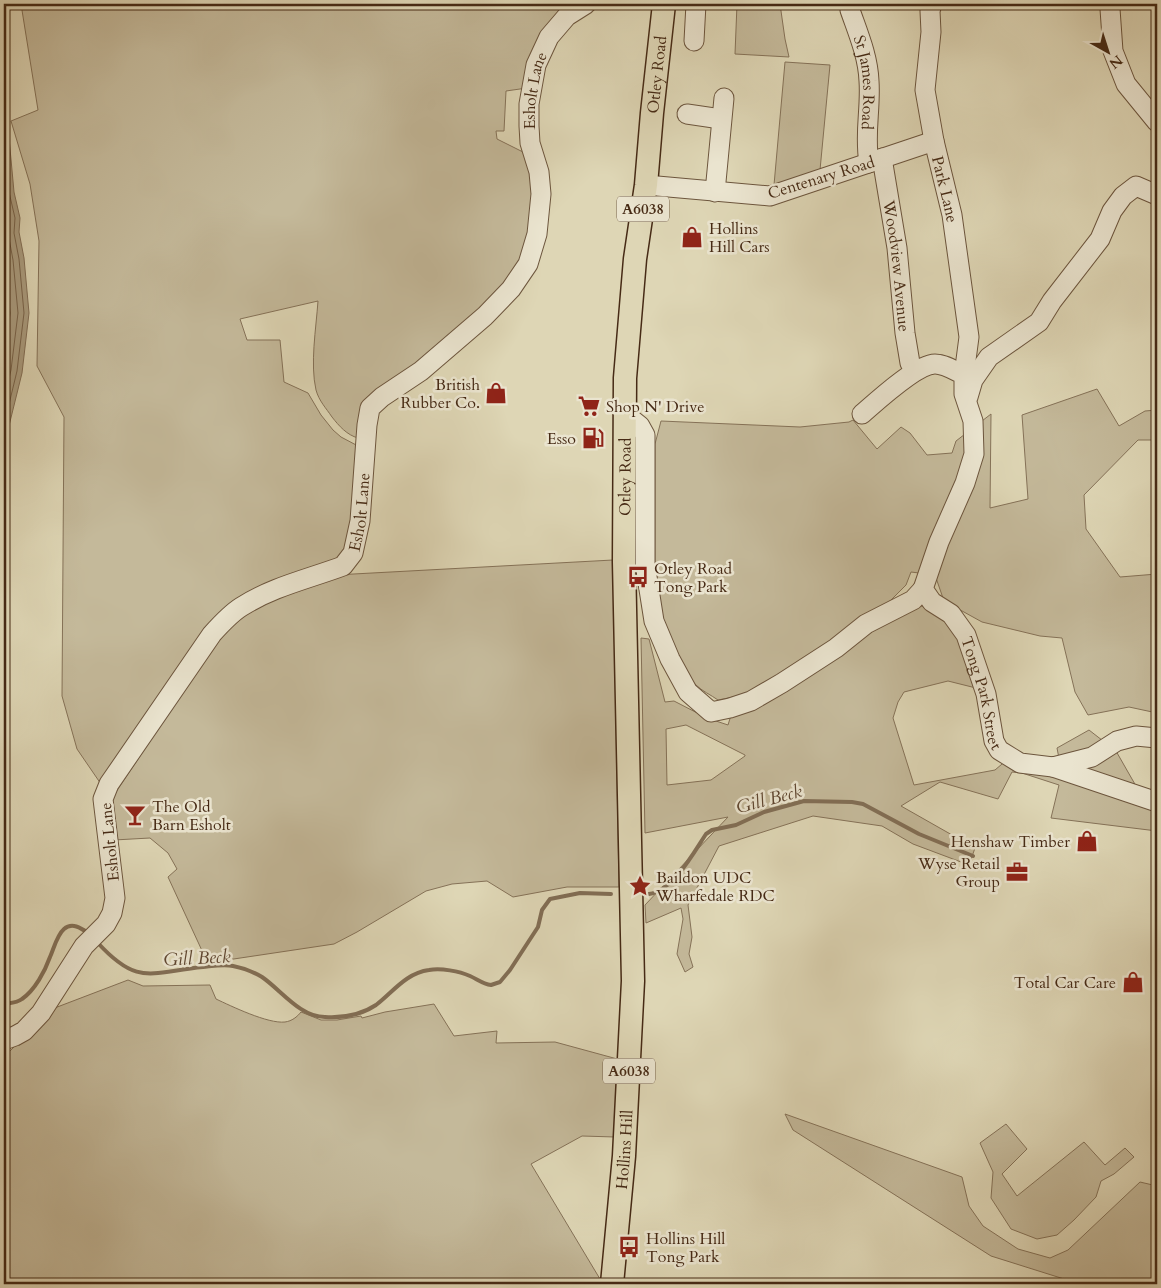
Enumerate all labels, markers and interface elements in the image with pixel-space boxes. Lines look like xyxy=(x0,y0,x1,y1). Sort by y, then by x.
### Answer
north arrow xyxy=(1084,28,1134,78)
street label: St James Road xyxy=(848,33,879,131)
street label: Otley Road xyxy=(642,34,672,115)
street label: Esholt Lane xyxy=(519,48,553,130)
text: N xyxy=(1105,51,1127,73)
street label: Centenary Road xyxy=(765,151,878,205)
street label: Park Lane xyxy=(926,154,963,224)
road number: A6038 xyxy=(617,196,669,222)
street label: Woodview Avenue xyxy=(877,198,915,333)
place label: Hollins Hill Cars xyxy=(709,218,770,258)
shop icon: Hollins Hill Cars xyxy=(679,224,705,250)
place label: British Rubber Co. xyxy=(401,374,480,414)
shop icon: British Rubber Co. xyxy=(483,380,509,406)
supermarket icon: Shop N' Drive xyxy=(576,393,602,419)
place label: Shop N' Drive xyxy=(606,396,705,418)
fuel station icon: Esso xyxy=(580,425,606,451)
place label: Esso xyxy=(547,428,576,450)
street label: Otley Road xyxy=(614,437,637,516)
street label: Esholt Lane xyxy=(344,472,375,554)
place label: Otley Road Tong Park xyxy=(654,558,733,598)
bus stop icon: Otley Road Tong Park xyxy=(625,564,651,590)
street label: Tong Park Street xyxy=(955,634,1007,754)
water label: Gill Beck xyxy=(733,779,805,820)
place label: The Old Barn Esholt xyxy=(152,796,231,836)
street label: Esholt Lane xyxy=(95,801,125,882)
bar icon: The Old Barn Esholt xyxy=(122,802,148,828)
shop icon: Henshaw Timber xyxy=(1074,828,1100,854)
place label: Henshaw Timber xyxy=(951,831,1070,853)
place label: Wyse Retail Group xyxy=(917,853,1000,893)
office icon: Wyse Retail Group xyxy=(1004,859,1030,885)
place label: Baildon UDC Wharfedale RDC xyxy=(655,867,775,907)
place icon: Baildon UDC Wharfedale RDC xyxy=(627,873,653,899)
water label: Gill Beck xyxy=(163,944,231,973)
shop icon: Total Car Care xyxy=(1120,969,1146,995)
place label: Total Car Care xyxy=(1014,972,1116,994)
road number: A6038 xyxy=(603,1058,655,1084)
street label: Hollins Hill xyxy=(611,1109,638,1190)
place label: Hollins Hill Tong Park xyxy=(646,1228,725,1268)
bus stop icon: Hollins Hill Tong Park xyxy=(616,1234,642,1260)

